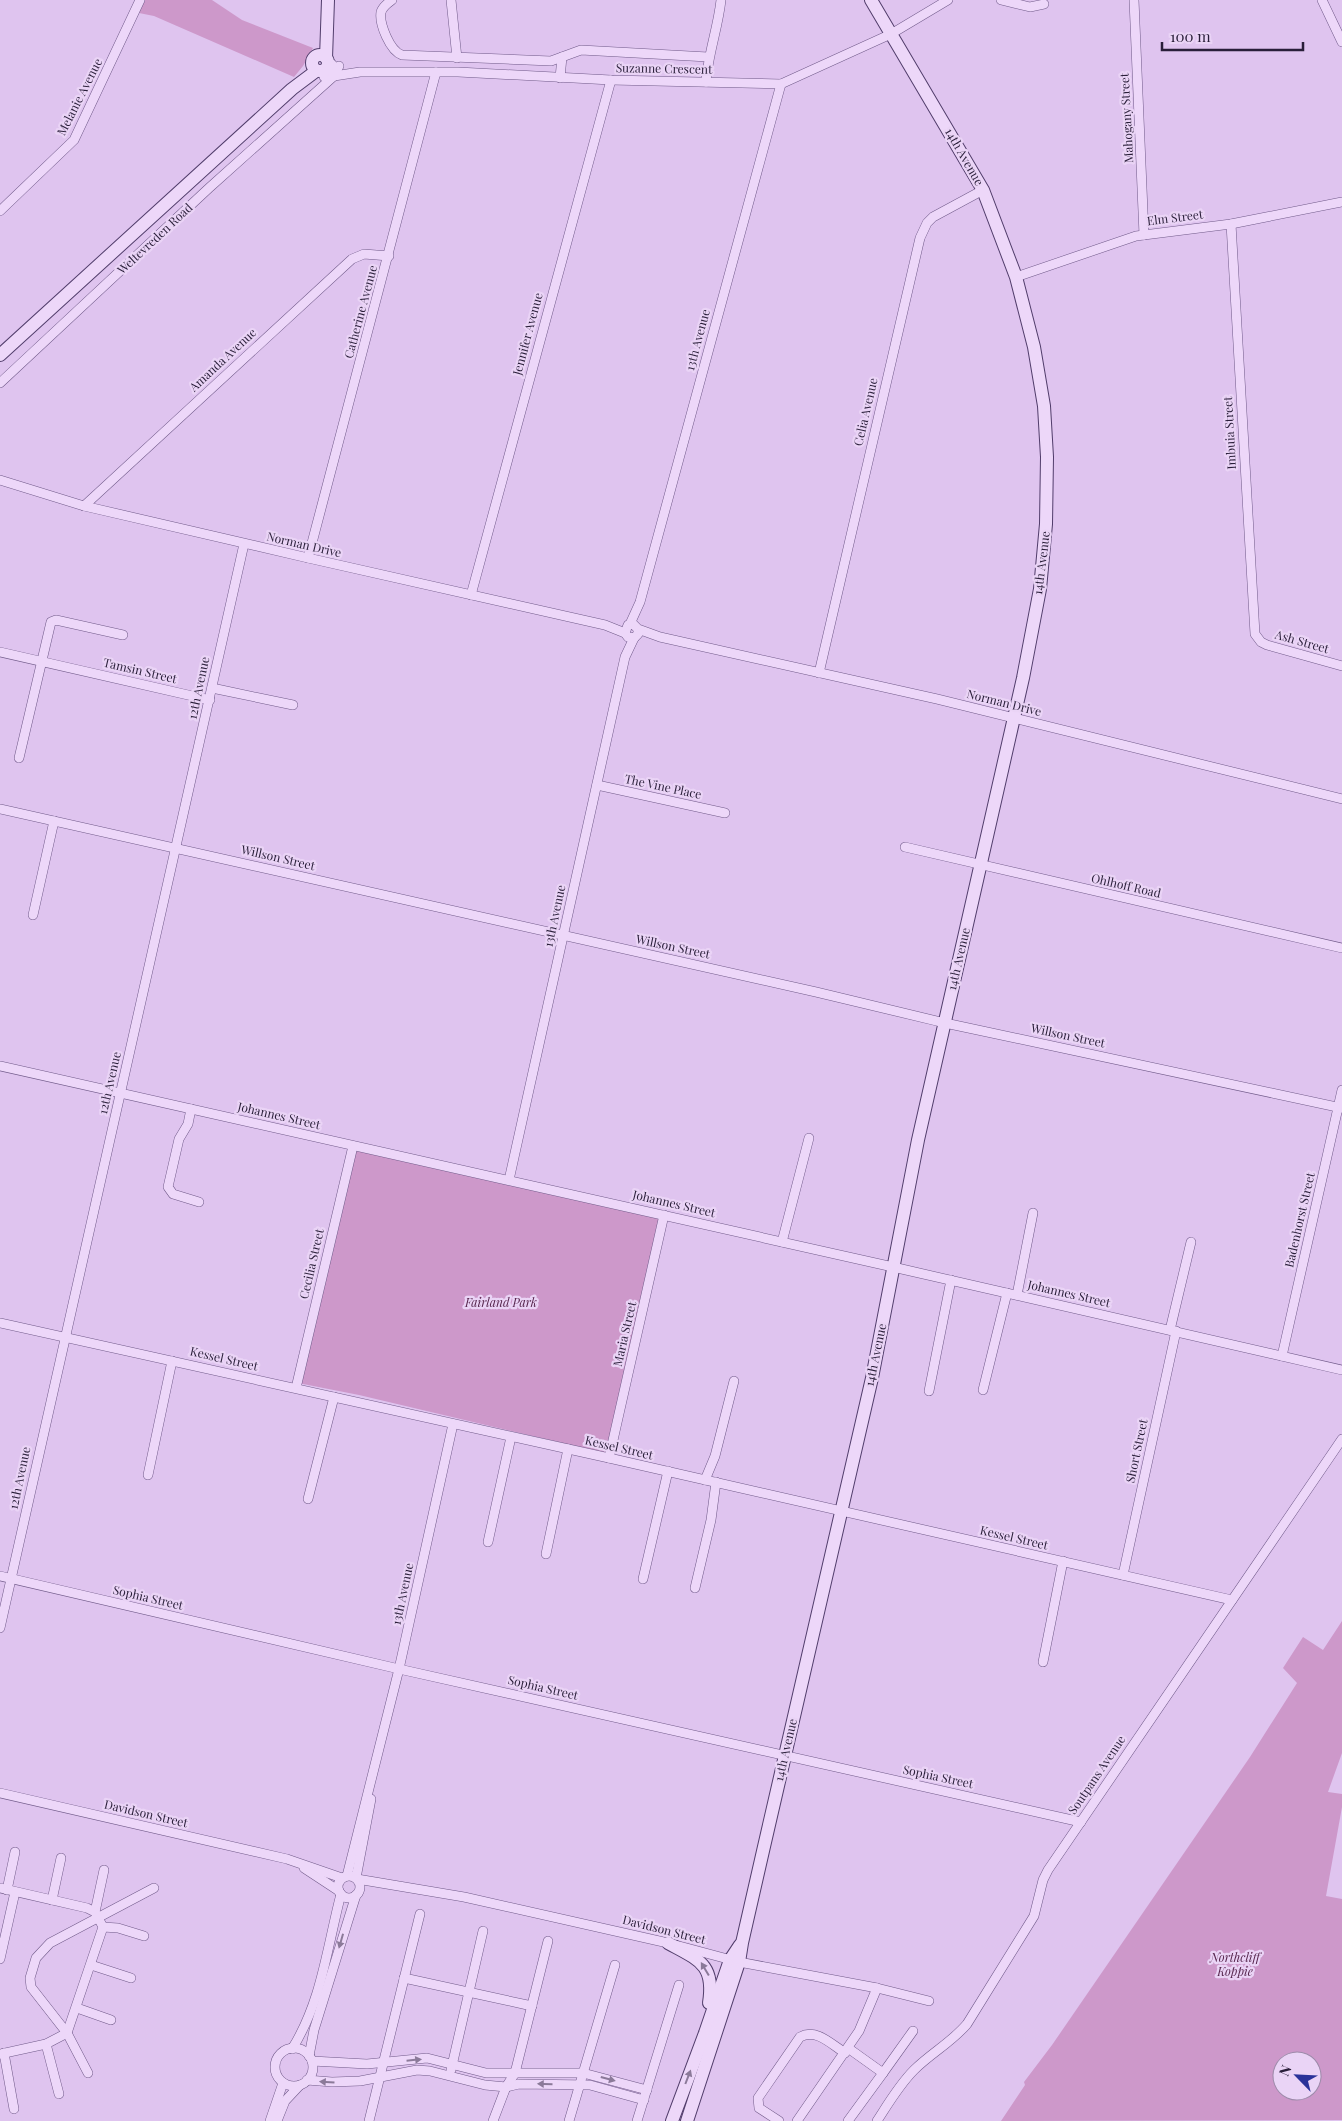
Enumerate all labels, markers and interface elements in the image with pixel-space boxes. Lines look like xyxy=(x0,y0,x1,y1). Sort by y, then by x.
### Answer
scale bar xyxy=(1162,20,1303,52)
text: 100 m xyxy=(1170,26,1211,46)
street label: Melanie Avenue xyxy=(53,55,105,138)
street label: Suzanne Crescent xyxy=(616,59,713,77)
street label: Mahogany Street xyxy=(1116,72,1136,164)
street label: 14th Avenue xyxy=(942,125,988,188)
street label: Weltevreden Road xyxy=(113,199,195,278)
street label: Elm Street xyxy=(1146,206,1205,228)
street label: Catherine Avenue xyxy=(340,263,380,360)
street label: Jennifer Avenue xyxy=(508,291,546,378)
street label: 13th Avenue xyxy=(681,307,713,372)
street label: Amanda Avenue xyxy=(185,324,259,395)
street label: Celia Avenue xyxy=(849,376,881,447)
street label: Imbuia Street xyxy=(1219,395,1239,470)
street label: Norman Drive xyxy=(265,528,343,560)
street label: 14th Avenue xyxy=(1029,530,1053,596)
street label: Ash Street xyxy=(1273,625,1332,657)
street label: Tamsin Street xyxy=(102,654,179,686)
street label: 12th Avenue xyxy=(184,655,212,721)
street label: Norman Drive xyxy=(965,685,1043,719)
street label: The Vine Place xyxy=(623,770,703,802)
street label: Willson Street xyxy=(239,841,317,873)
street label: Ohlhoff Road xyxy=(1090,869,1163,901)
street label: 13th Avenue xyxy=(540,883,568,948)
street label: 14th Avenue xyxy=(943,926,973,992)
street label: Willson Street xyxy=(634,930,712,962)
street label: Willson Street xyxy=(1029,1019,1107,1051)
street label: 12th Avenue xyxy=(94,1050,124,1116)
street label: Johannes Street xyxy=(235,1098,323,1132)
street label: Badenhorst Street xyxy=(1280,1170,1318,1269)
street label: Johannes Street xyxy=(630,1186,718,1220)
street label: Cecilia Street xyxy=(295,1226,327,1300)
street label: Johannes Street xyxy=(1025,1276,1113,1310)
park label: Fairland Park xyxy=(464,1294,537,1310)
street label: Maria Street xyxy=(609,1299,639,1368)
street label: 14th Avenue xyxy=(861,1322,889,1388)
street label: Kessel Street xyxy=(189,1342,261,1374)
street label: Short Street xyxy=(1121,1417,1151,1484)
street label: Kessel Street xyxy=(584,1431,656,1463)
street label: 12th Avenue xyxy=(5,1445,33,1511)
street label: Kessel Street xyxy=(979,1521,1051,1553)
street label: 13th Avenue xyxy=(388,1561,416,1626)
street label: Sophia Street xyxy=(112,1581,186,1613)
street label: Sophia Street xyxy=(507,1671,581,1703)
street label: 14th Avenue xyxy=(770,1717,800,1783)
street label: Soutpans Avenue xyxy=(1064,1732,1129,1817)
street label: Sophia Street xyxy=(902,1761,976,1791)
street label: Davidson Street xyxy=(103,1796,190,1831)
street label: Davidson Street xyxy=(621,1911,708,1947)
one-way arrow xyxy=(337,1934,345,1949)
park label: Northcliff Koppie xyxy=(1209,1949,1262,1979)
one-way arrow xyxy=(700,1963,709,1976)
north arrow xyxy=(1272,2051,1322,2101)
one-way arrow xyxy=(406,2056,422,2064)
text: N xyxy=(1274,2062,1295,2079)
one-way arrow xyxy=(684,2069,692,2084)
one-way arrow xyxy=(601,2076,616,2084)
one-way arrow xyxy=(318,2077,334,2085)
one-way arrow xyxy=(537,2080,553,2088)

